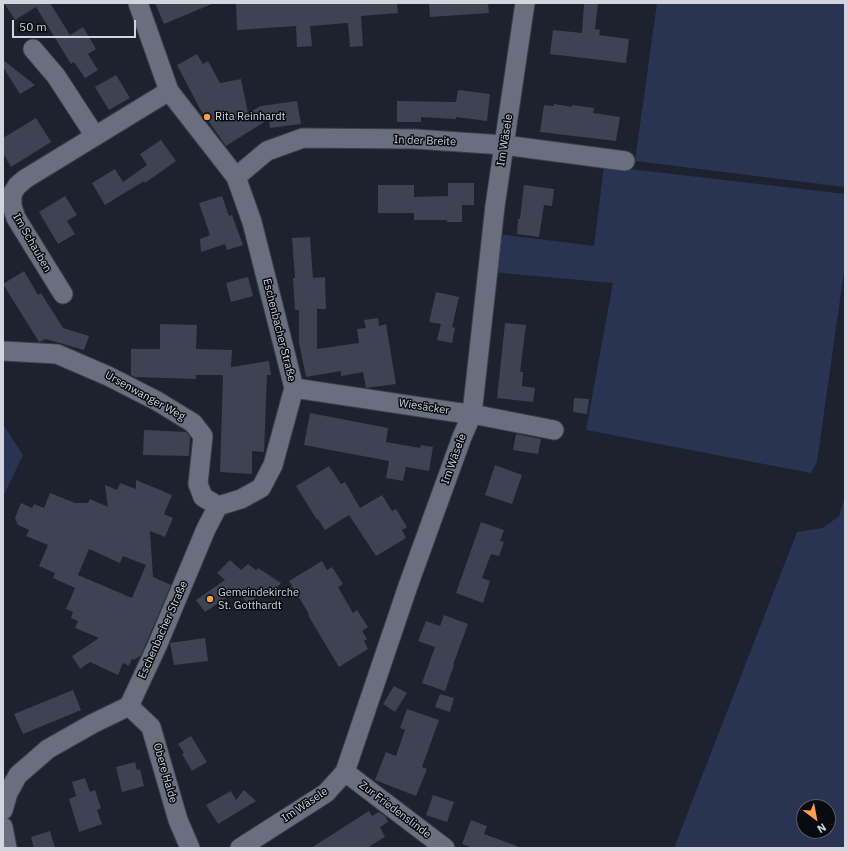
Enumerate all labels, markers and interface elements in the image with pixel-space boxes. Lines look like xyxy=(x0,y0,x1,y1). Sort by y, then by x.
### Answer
scale bar xyxy=(14,12,138,38)
text: 50 m xyxy=(19,19,47,34)
place label: Rita Reinhardt xyxy=(215,110,285,124)
marker: Rita Reinhardt xyxy=(202,112,212,122)
street label: Im Wäsele xyxy=(494,113,516,167)
street label: In der Breite xyxy=(394,133,456,149)
street label: Im Schauben xyxy=(10,211,54,275)
street label: Eschenbacher Straße xyxy=(260,277,298,383)
street label: Ursenwanger Weg xyxy=(103,369,187,423)
street label: Wiesäcker xyxy=(398,396,450,418)
street label: Im Wäsele xyxy=(439,432,469,486)
street label: Eschenbacher Straße xyxy=(135,579,191,681)
place label: Gemeindekirche St. Gotthardt xyxy=(218,586,299,612)
marker: Gemeindekirche St. Gotthardt xyxy=(205,594,215,604)
street label: Obere Halde xyxy=(150,741,180,805)
street label: Zur Friedenslinde xyxy=(357,779,433,841)
street label: Im Wäsele xyxy=(280,785,330,825)
north arrow xyxy=(796,799,836,839)
text: N xyxy=(815,820,829,836)

